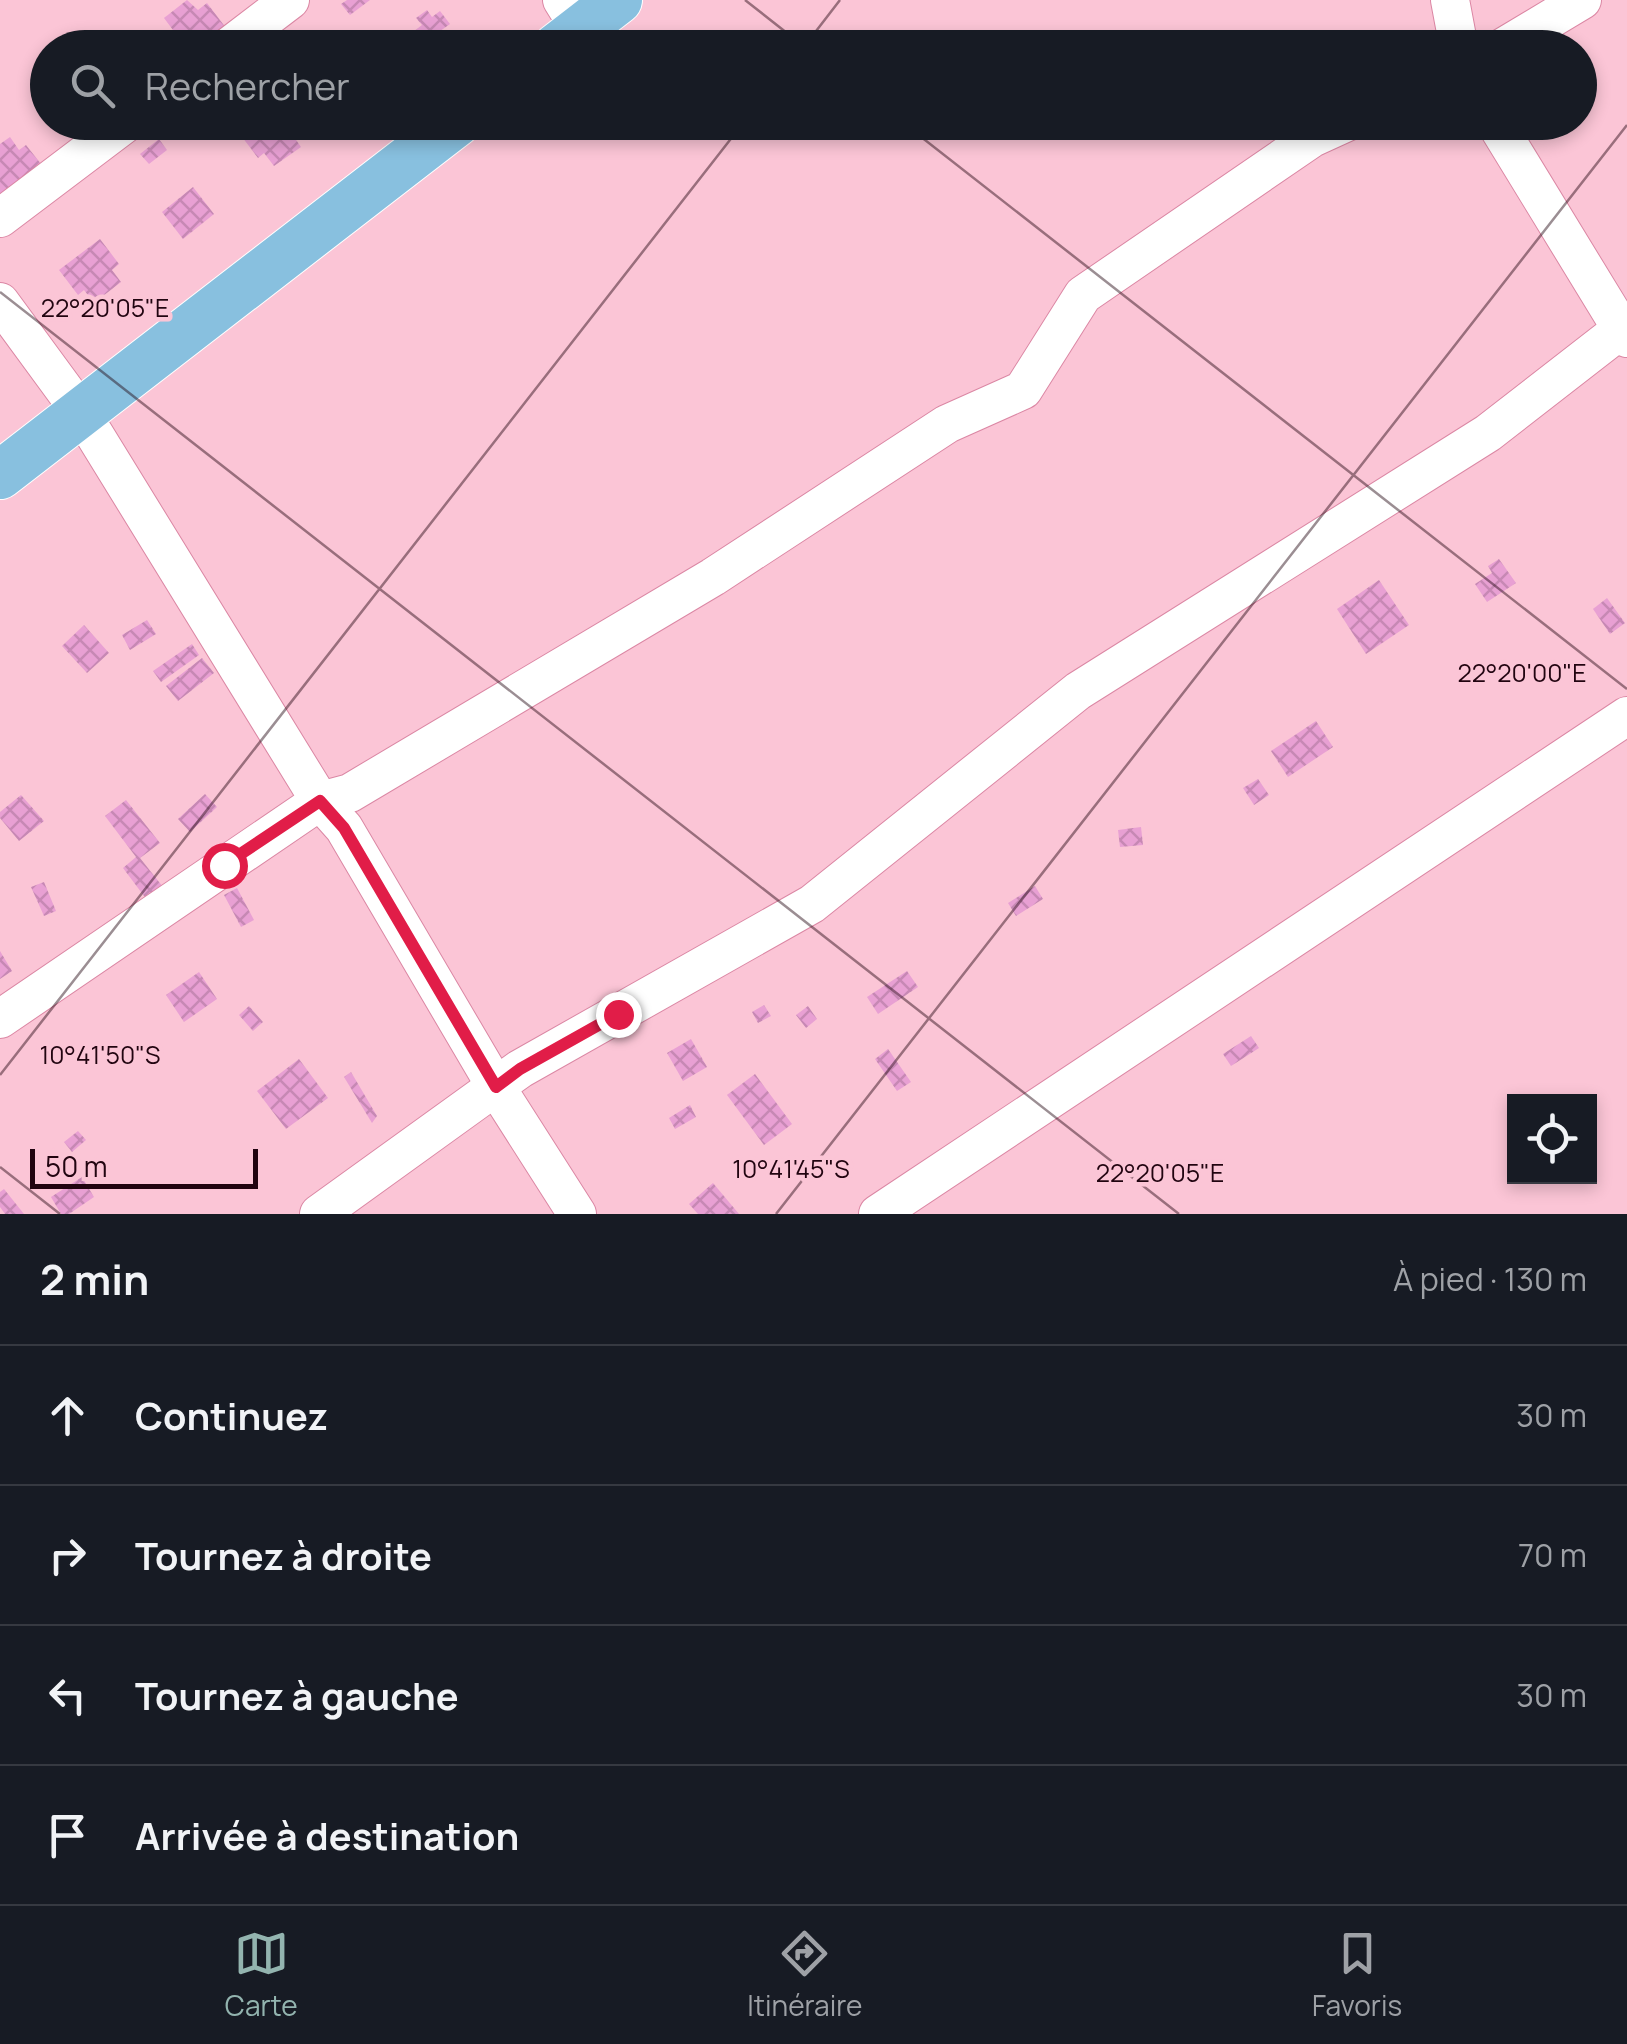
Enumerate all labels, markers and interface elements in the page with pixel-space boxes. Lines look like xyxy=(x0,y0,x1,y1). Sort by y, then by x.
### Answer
search box xyxy=(30,30,1597,140)
icon: search xyxy=(65,58,120,113)
text: Rechercher xyxy=(145,59,350,111)
text: 22°20'05"E xyxy=(41,290,169,325)
text: 22°20'00"E xyxy=(1457,655,1587,690)
route start xyxy=(202,843,248,889)
route end xyxy=(596,992,642,1038)
text: 10°41'50"S xyxy=(40,1037,160,1072)
map controls xyxy=(1507,1094,1597,1184)
button: locate xyxy=(1507,1094,1597,1184)
scale bar xyxy=(30,1144,258,1188)
text: 50 m xyxy=(45,1147,108,1185)
text: 10°41'45"S xyxy=(732,1151,850,1186)
text: 22°20'05"E xyxy=(1096,1155,1224,1190)
text: 2 min xyxy=(40,1250,149,1308)
text: À pied · 130 m xyxy=(1393,1257,1587,1301)
icon: ahead xyxy=(40,1388,95,1443)
text: Continuez xyxy=(135,1389,328,1441)
text: 30 m xyxy=(1516,1393,1587,1437)
icon: right xyxy=(40,1528,95,1583)
text: Tournez à droite xyxy=(135,1529,432,1581)
text: 70 m xyxy=(1518,1533,1587,1577)
icon: left xyxy=(40,1668,95,1723)
text: Tournez à gauche xyxy=(135,1669,459,1721)
text: 30 m xyxy=(1516,1673,1587,1717)
icon: arrive xyxy=(40,1808,95,1863)
text: Arrivée à destination xyxy=(135,1809,519,1861)
tab: Carte xyxy=(225,1926,298,2024)
tab: Itinéraire xyxy=(747,1926,862,2024)
tab: Favoris xyxy=(1312,1926,1402,2024)

